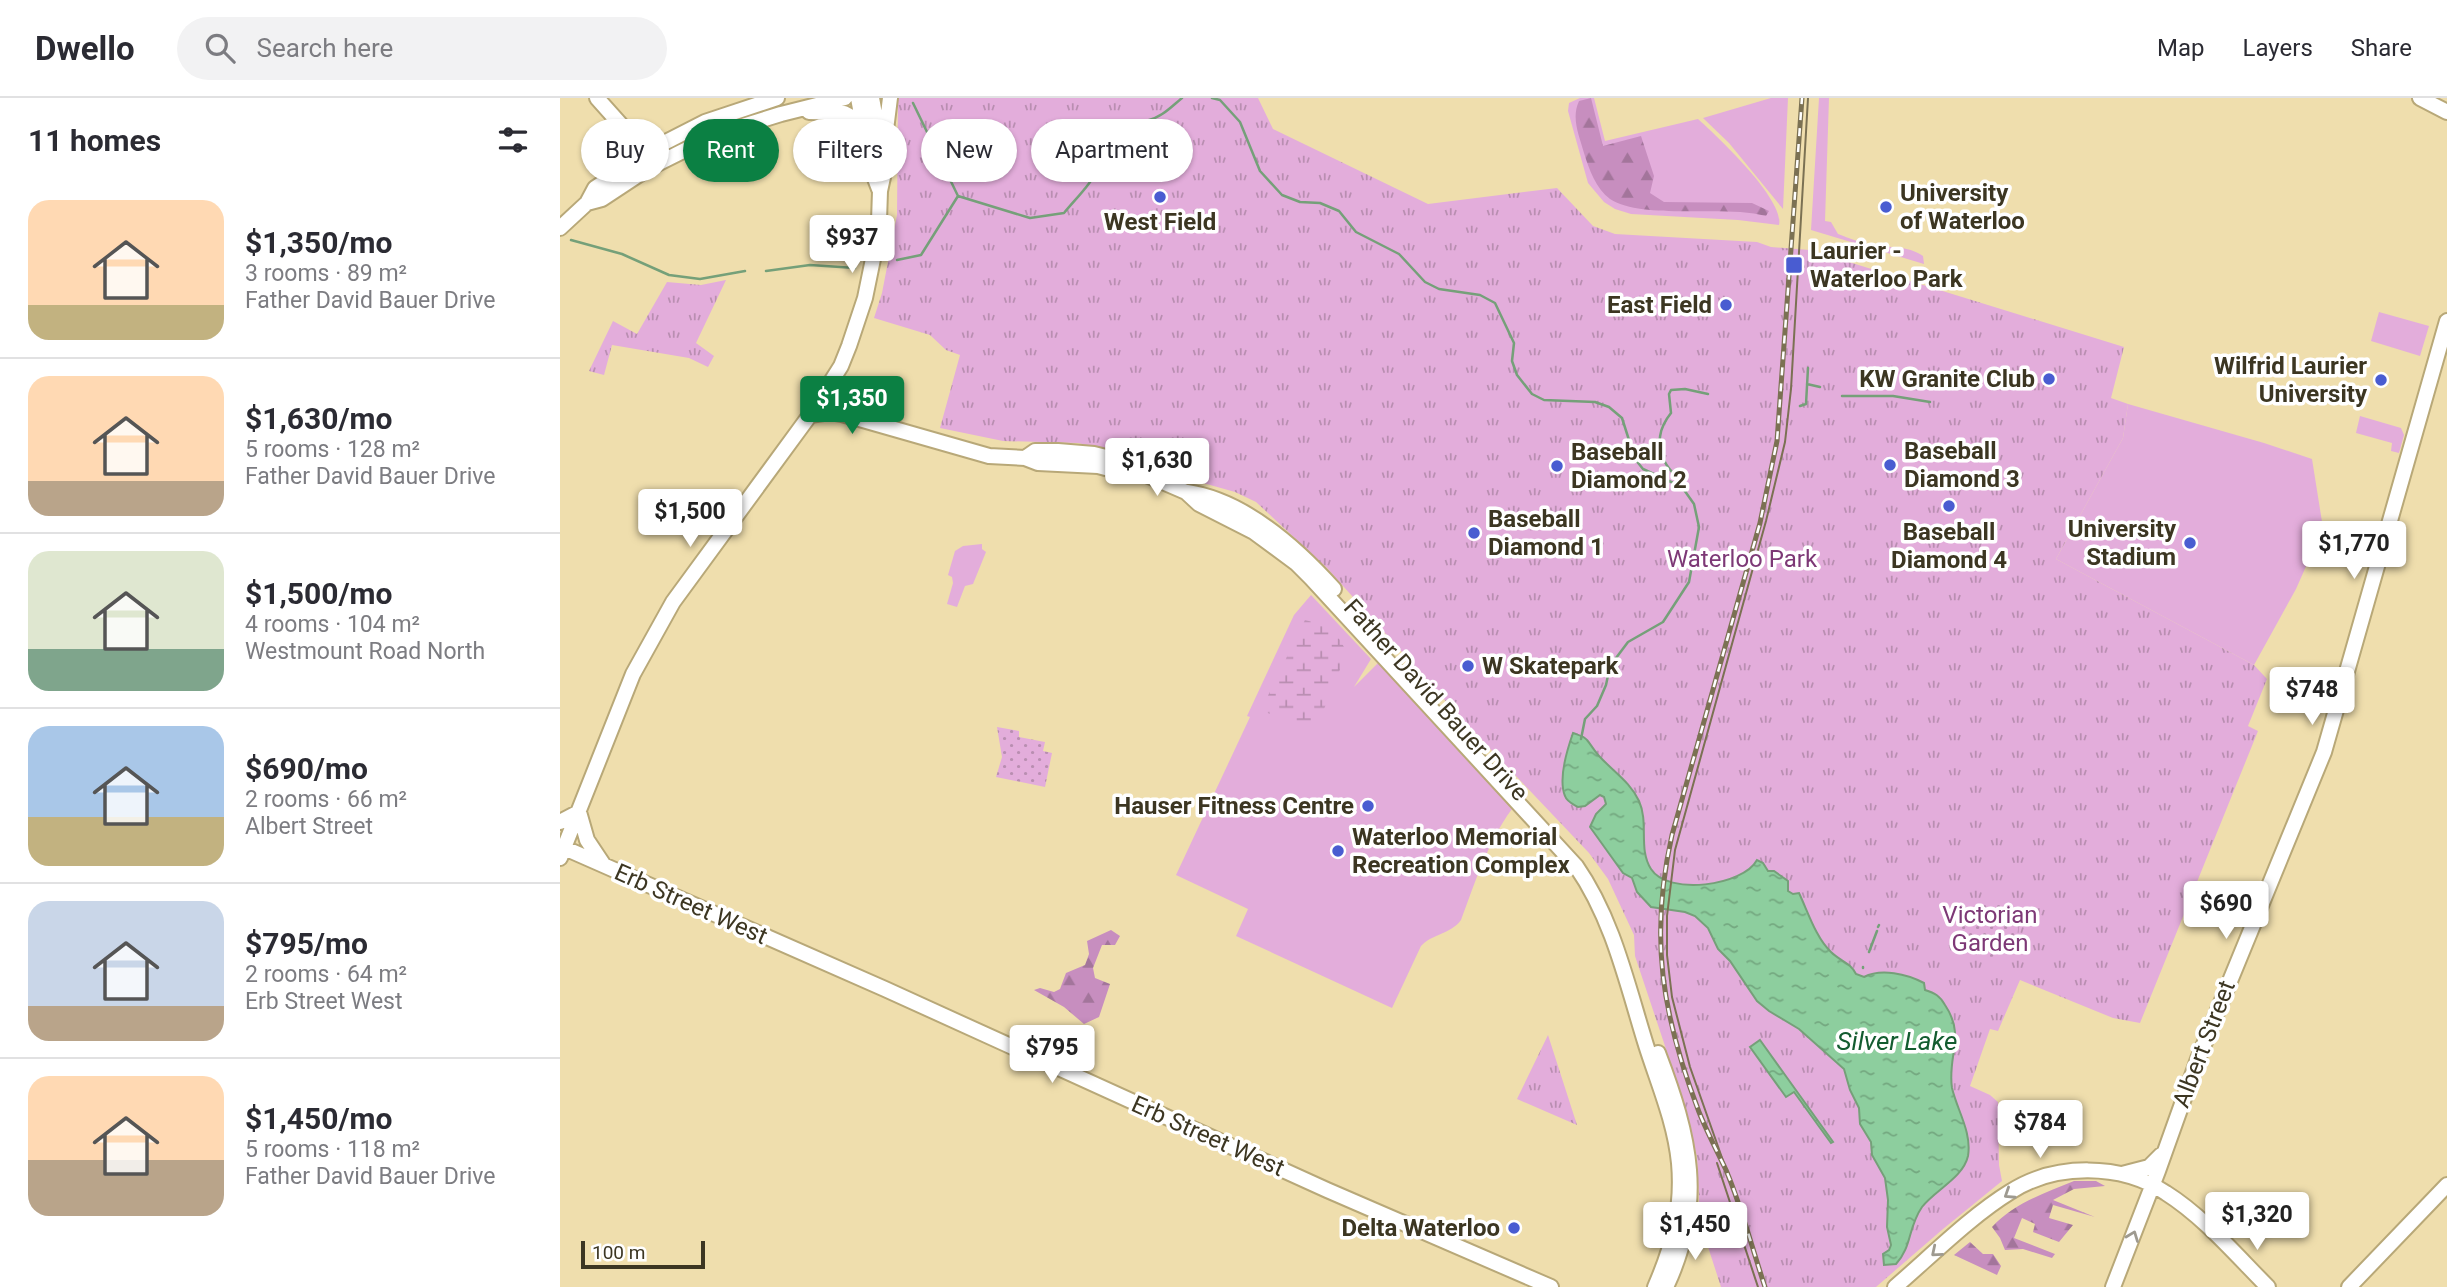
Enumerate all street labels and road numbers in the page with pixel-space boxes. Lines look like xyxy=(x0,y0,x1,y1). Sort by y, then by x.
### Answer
street label: Father David Bauer Drive xyxy=(1338,594,1534,806)
street label: Erb Street West xyxy=(610,858,772,950)
street label: Albert Street xyxy=(2167,977,2241,1111)
street label: Erb Street West xyxy=(1127,1090,1289,1182)

